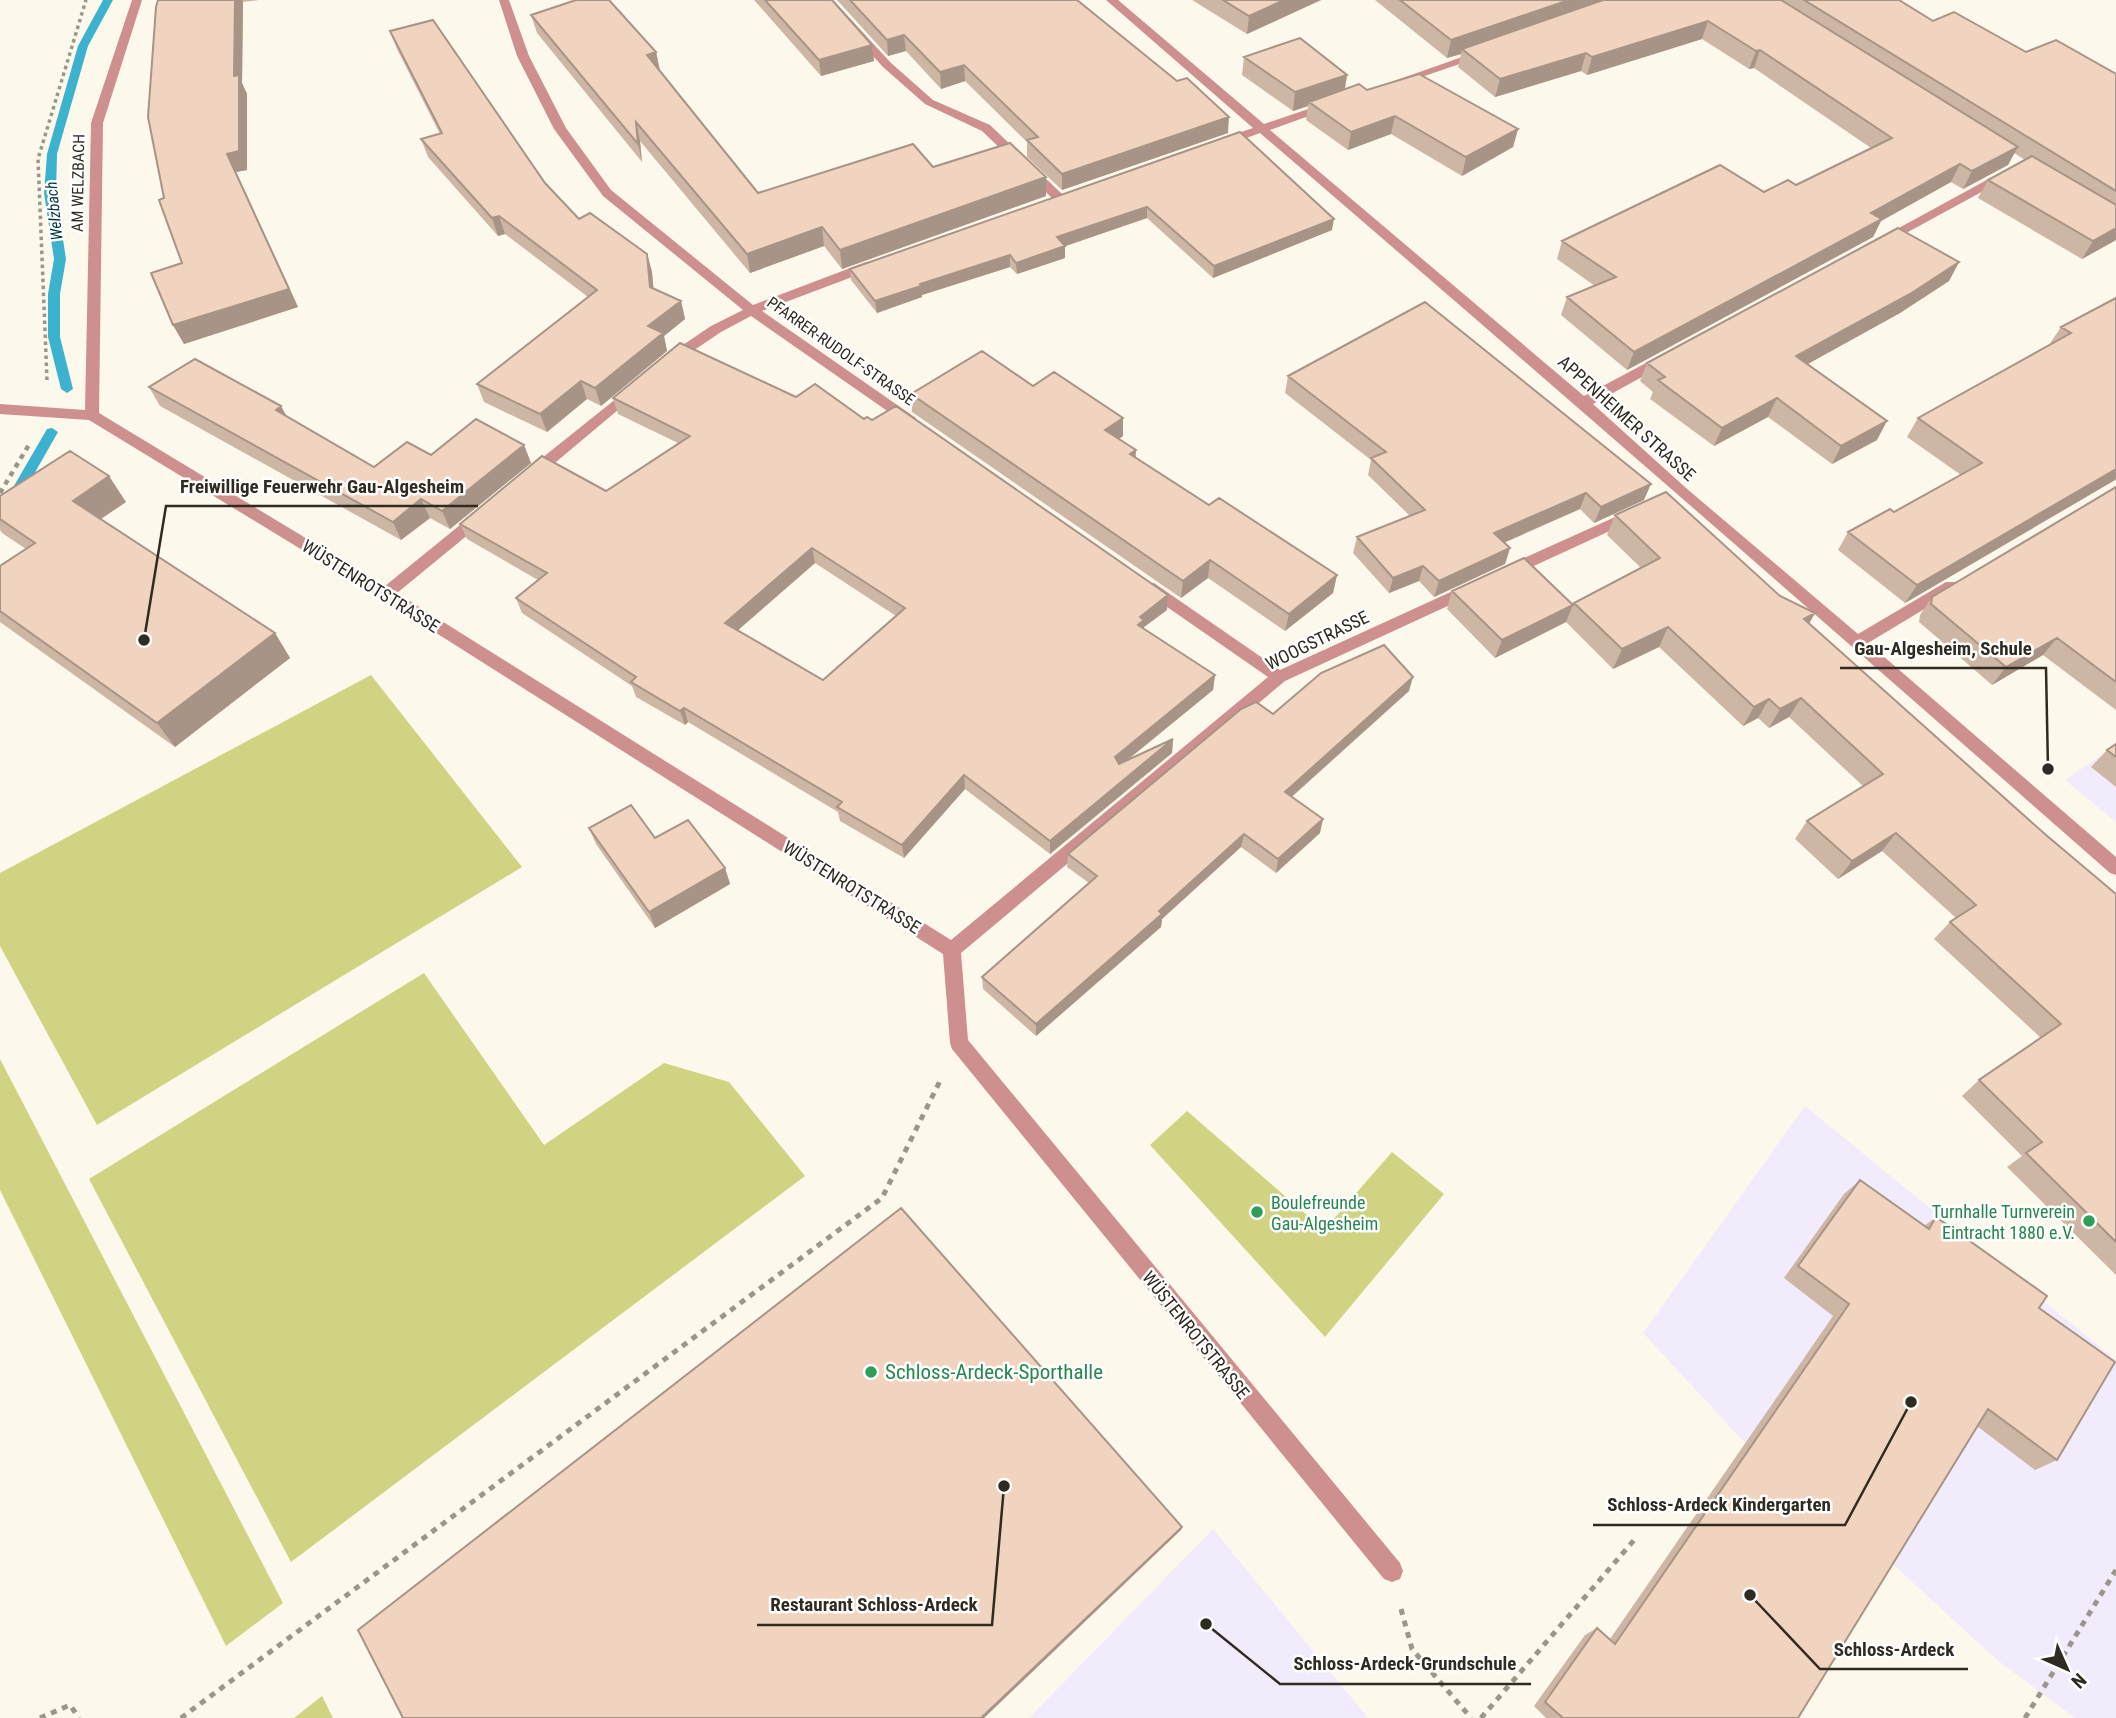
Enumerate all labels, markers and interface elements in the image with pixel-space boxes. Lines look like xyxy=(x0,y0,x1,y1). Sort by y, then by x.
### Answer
street label: AM WELZBACH xyxy=(68,134,88,232)
water label: Welzbach xyxy=(41,181,67,241)
street label: PFARRER-RUDOLF-STRASSE xyxy=(763,293,919,409)
street label: APPENHEIMER STRASSE xyxy=(1554,351,1700,485)
callout: Freiwillige Feuerwehr Gau-Algesheim xyxy=(166,466,478,506)
text: Freiwillige Feuerwehr Gau-Algesheim xyxy=(180,475,464,498)
street label: WÜSTENROTSTRASSE xyxy=(298,535,444,637)
street label: WOOGSTRASSE xyxy=(1262,606,1372,674)
callout: Gau-Algesheim, Schule xyxy=(1840,628,2046,668)
text: Gau-Algesheim, Schule xyxy=(1854,637,2032,660)
street label: WÜSTENROTSTRASSE xyxy=(779,836,925,938)
place label: Boulefreunde Gau-Algesheim xyxy=(1271,1192,1378,1234)
place label: Turnhalle Turnverein Eintracht 1880 e.V. xyxy=(1932,1201,2075,1243)
marker: Boulefreunde Gau-Algesheim xyxy=(1249,1204,1265,1220)
marker: Turnhalle Turnverein Eintracht 1880 e.V. xyxy=(2081,1213,2097,1229)
street label: WÜSTENROTSTRASSE xyxy=(1138,1267,1254,1403)
place label: Schloss-Ardeck-Sporthalle xyxy=(885,1360,1103,1384)
marker: Schloss-Ardeck-Sporthalle xyxy=(863,1364,879,1380)
callout: Schloss-Ardeck Kindergarten xyxy=(1593,1485,1845,1525)
text: Schloss-Ardeck Kindergarten xyxy=(1607,1493,1831,1516)
callout: Restaurant Schloss-Ardeck xyxy=(757,1585,992,1625)
text: Restaurant Schloss-Ardeck xyxy=(770,1593,979,1616)
callout: Schloss-Ardeck xyxy=(1820,1629,1968,1669)
north arrow xyxy=(2032,1634,2102,1704)
text: Schloss-Ardeck xyxy=(1834,1638,1955,1661)
callout: Schloss-Ardeck-Grundschule xyxy=(1280,1644,1531,1684)
text: Schloss-Ardeck-Grundschule xyxy=(1294,1652,1516,1675)
text: N xyxy=(2066,1668,2091,1693)

